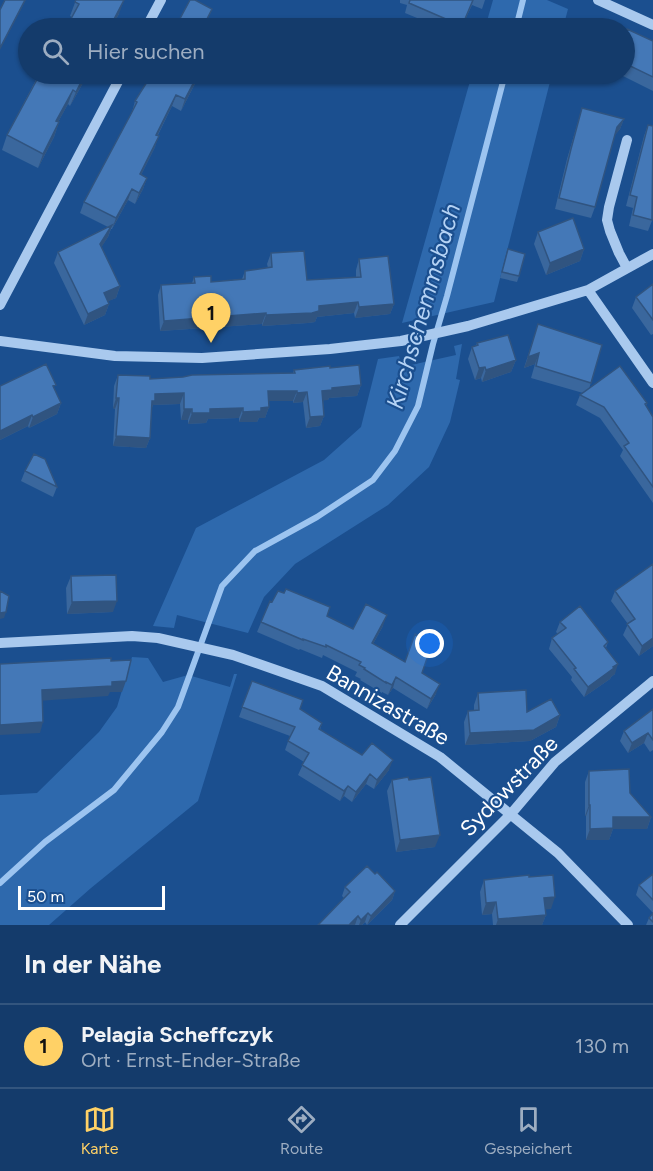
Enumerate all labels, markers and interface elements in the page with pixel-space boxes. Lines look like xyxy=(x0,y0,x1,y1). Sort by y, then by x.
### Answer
search box xyxy=(18,18,635,84)
icon: search xyxy=(39,35,72,68)
text: Hier suchen xyxy=(87,38,205,65)
water label: Kirchschemmsbach xyxy=(380,200,466,412)
pin: 1 xyxy=(192,294,230,343)
your location xyxy=(415,629,444,658)
street label: Bannizastraße xyxy=(321,659,455,751)
street label: Sydowstraße xyxy=(454,730,564,842)
scale bar xyxy=(18,883,165,910)
text: 50 m xyxy=(27,887,64,906)
text: In der Nähe xyxy=(24,948,161,980)
text: Pelagia Scheffczyk xyxy=(81,1021,273,1048)
text: 1 xyxy=(39,1034,48,1058)
text: 130 m xyxy=(575,1034,629,1058)
text: Ort · Ernst-Ender-Straße xyxy=(81,1048,301,1072)
tab: Karte xyxy=(81,1103,119,1158)
tab: Route xyxy=(280,1103,323,1158)
tab: Gespeichert xyxy=(484,1103,572,1158)

